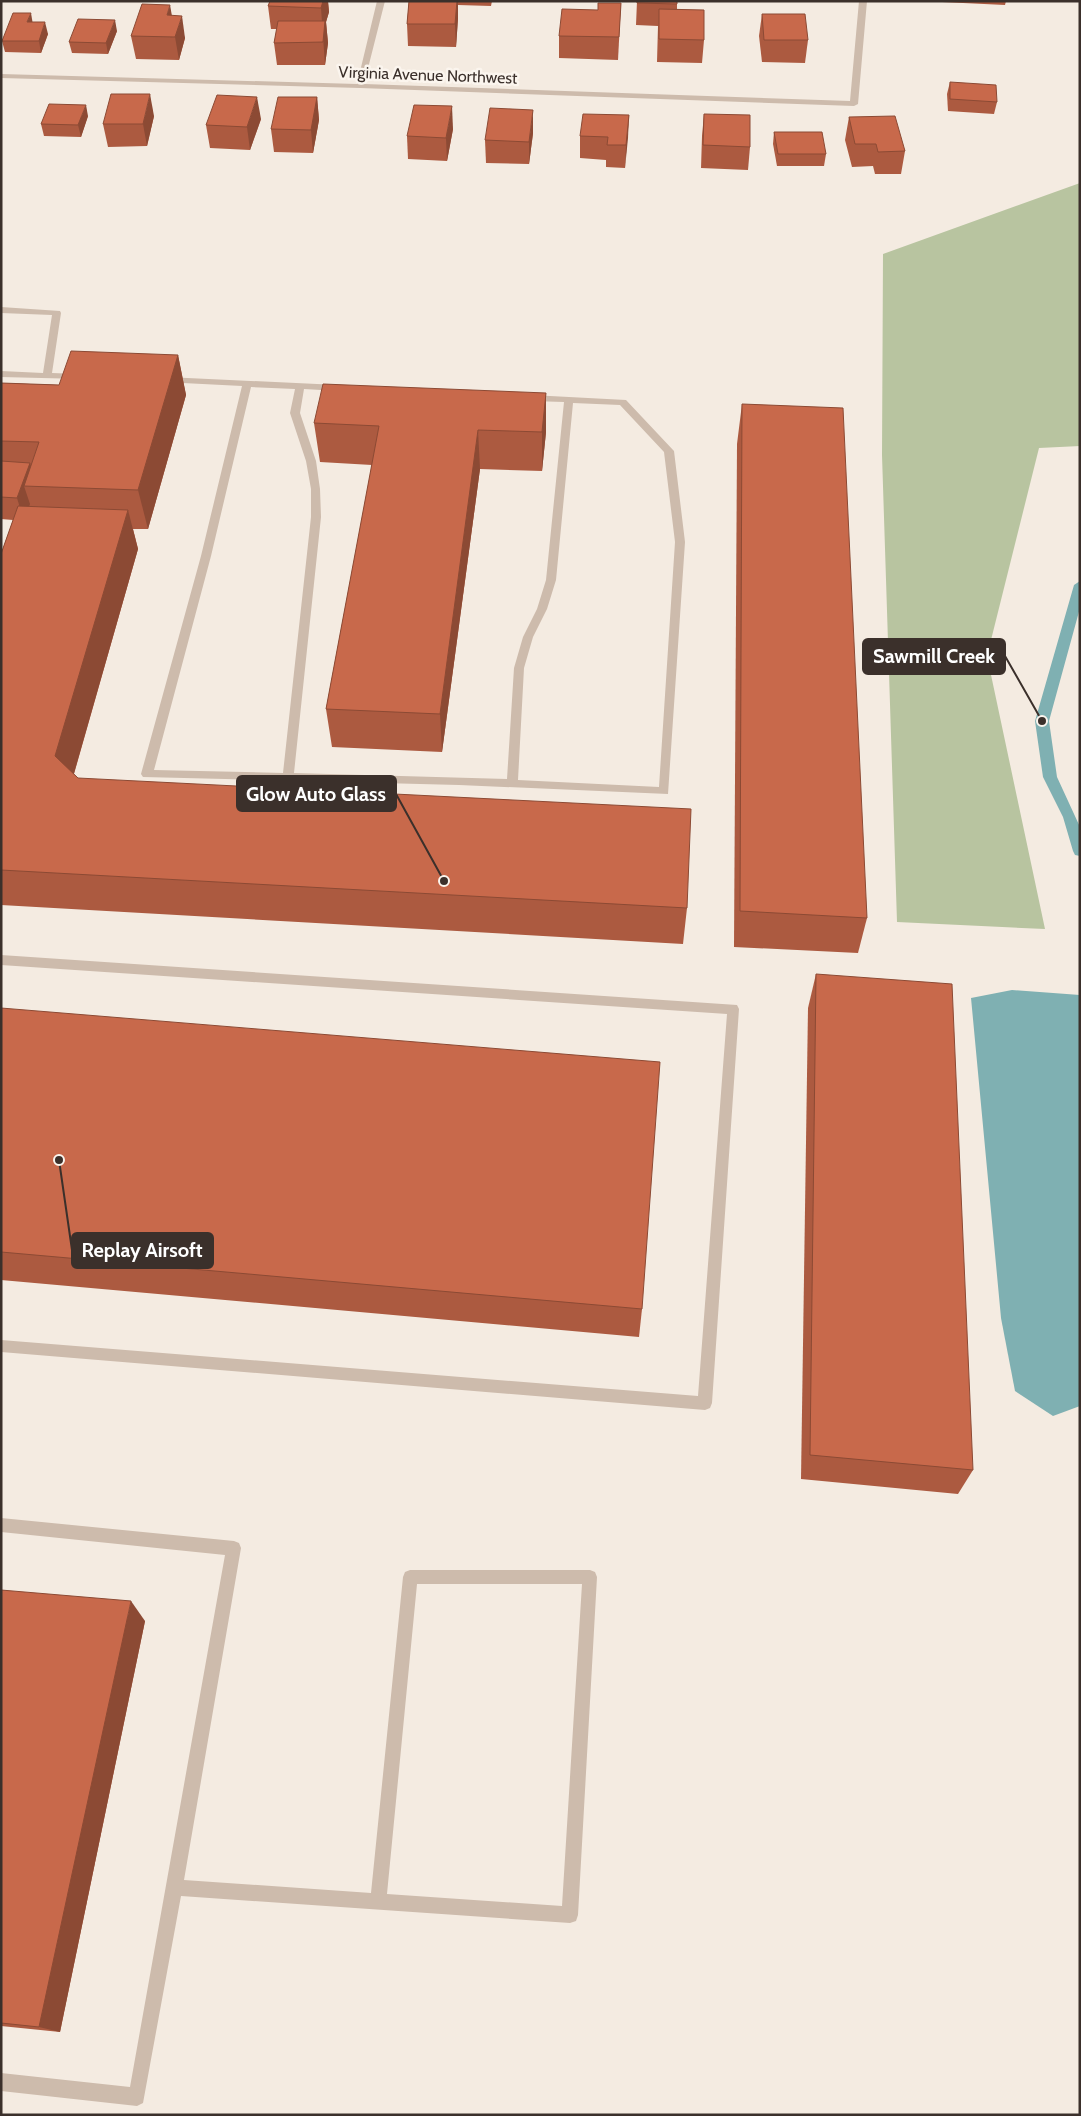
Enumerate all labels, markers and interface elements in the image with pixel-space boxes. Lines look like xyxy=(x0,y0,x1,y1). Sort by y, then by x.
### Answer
street label: Virginia Avenue Northwest xyxy=(338,62,518,88)
callout: Sawmill Creek xyxy=(863,639,1005,674)
text: Sawmill Creek xyxy=(873,644,995,668)
callout: Glow Auto Glass xyxy=(237,776,396,811)
text: Glow Auto Glass xyxy=(246,782,386,806)
callout: Replay Airsoft xyxy=(72,1233,213,1268)
text: Replay Airsoft xyxy=(81,1238,203,1262)

